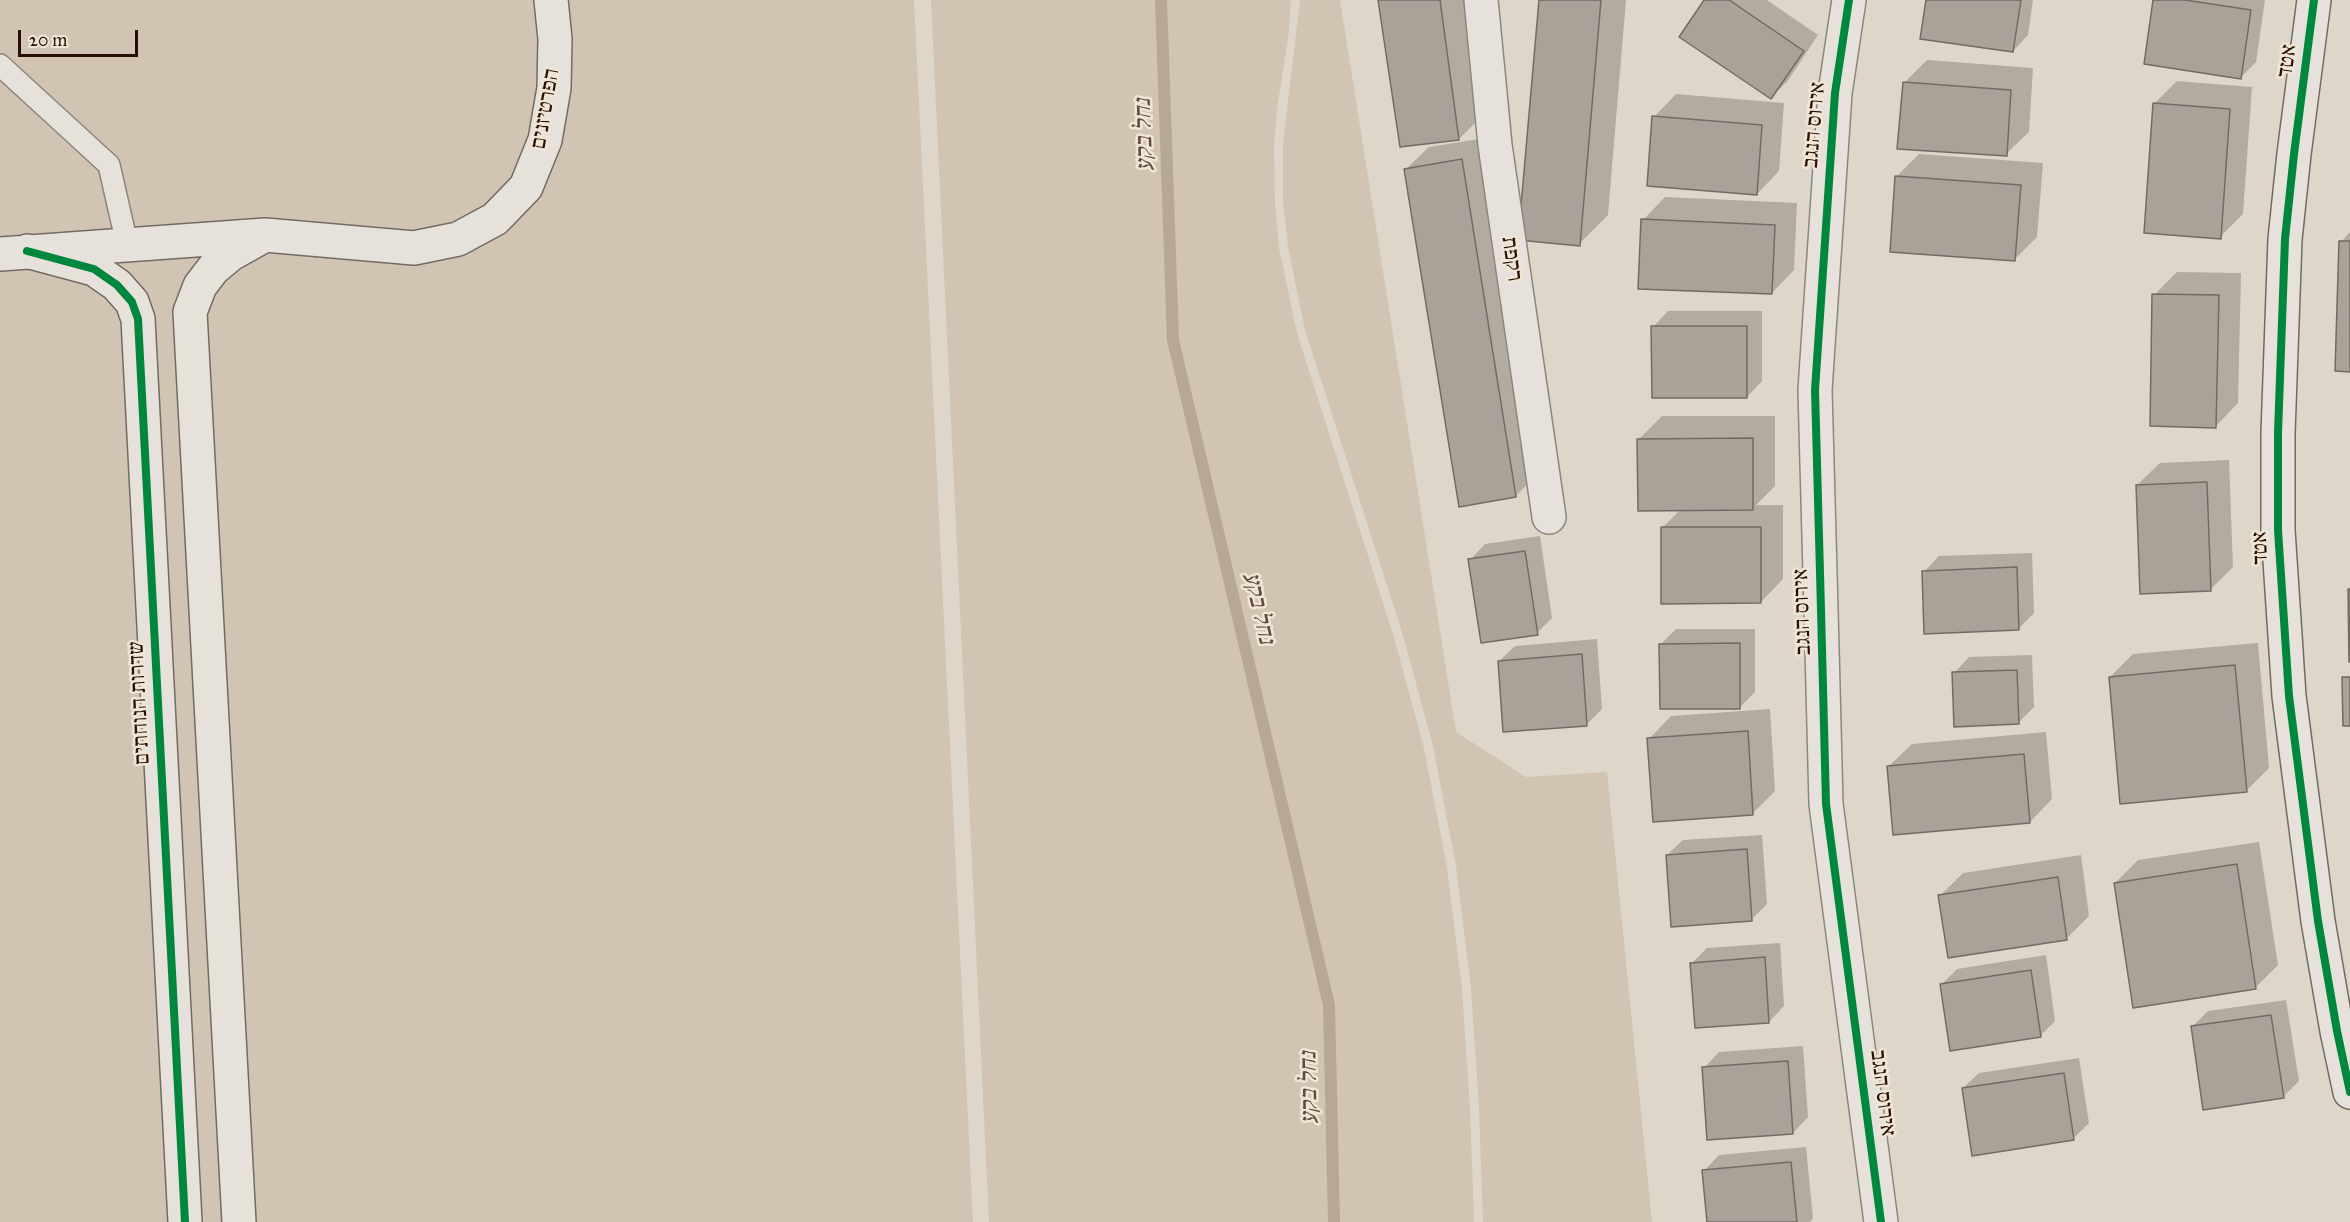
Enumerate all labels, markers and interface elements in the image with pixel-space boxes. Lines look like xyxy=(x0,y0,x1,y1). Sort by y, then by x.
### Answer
scale bar xyxy=(21,18,141,56)
text: 20 m xyxy=(29,29,67,51)
street label: אטד xyxy=(2273,43,2303,79)
street label: הפרטיזנים xyxy=(526,67,566,151)
street label: אירוס הנגב xyxy=(1798,81,1832,169)
water label: נחל בקע xyxy=(1129,98,1161,172)
street label: רקפת xyxy=(1495,235,1527,283)
street label: אטד xyxy=(2247,531,2275,565)
street label: אירוס הנגב xyxy=(1788,568,1818,656)
water label: נחל בקע xyxy=(1236,569,1280,647)
street label: שדרות הנוחתים xyxy=(124,640,156,766)
street label: אירוס הנגב xyxy=(1864,1048,1900,1138)
water label: נחל בקע xyxy=(1295,1051,1325,1125)

